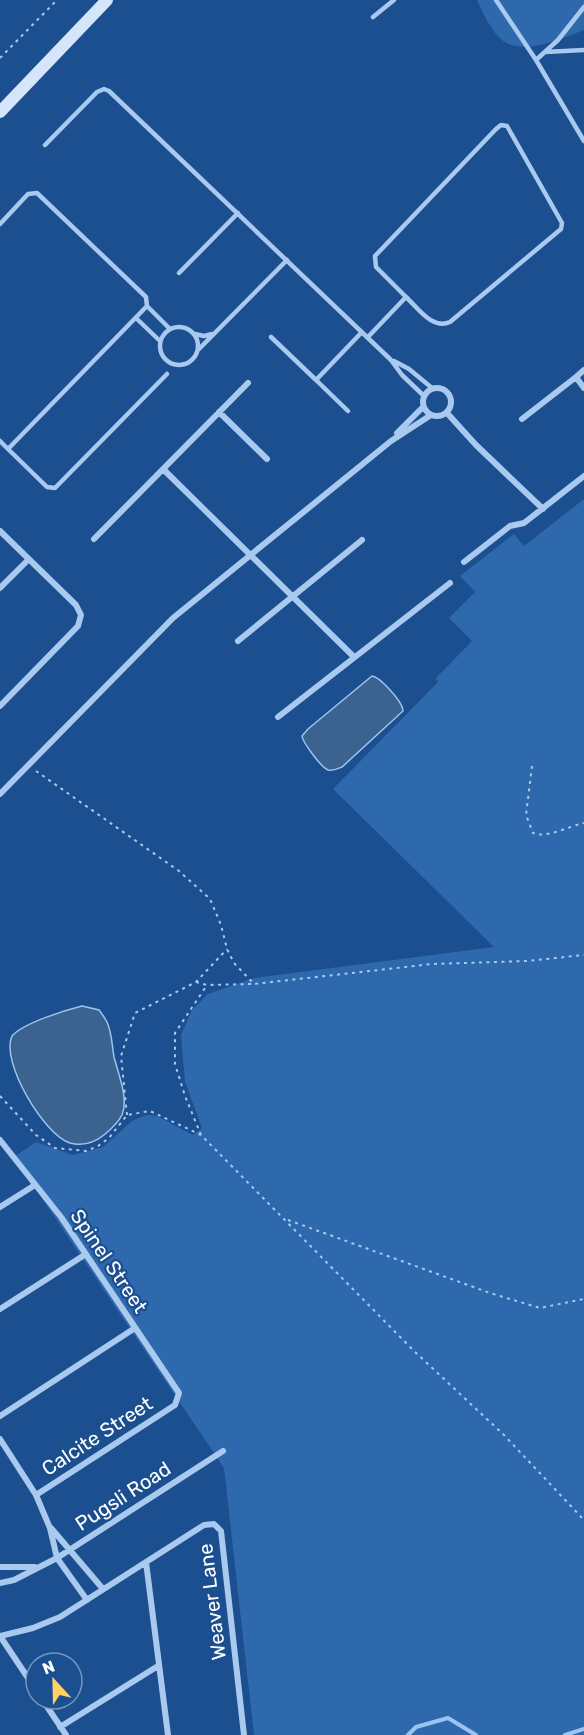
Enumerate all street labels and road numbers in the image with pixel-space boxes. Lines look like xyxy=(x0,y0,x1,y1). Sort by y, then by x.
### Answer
street label: Spinel Street xyxy=(65,1205,153,1318)
street label: Calcite Street xyxy=(37,1391,157,1481)
street label: Pugsli Road xyxy=(71,1456,175,1536)
street label: Weaver Lane xyxy=(193,1542,231,1662)

